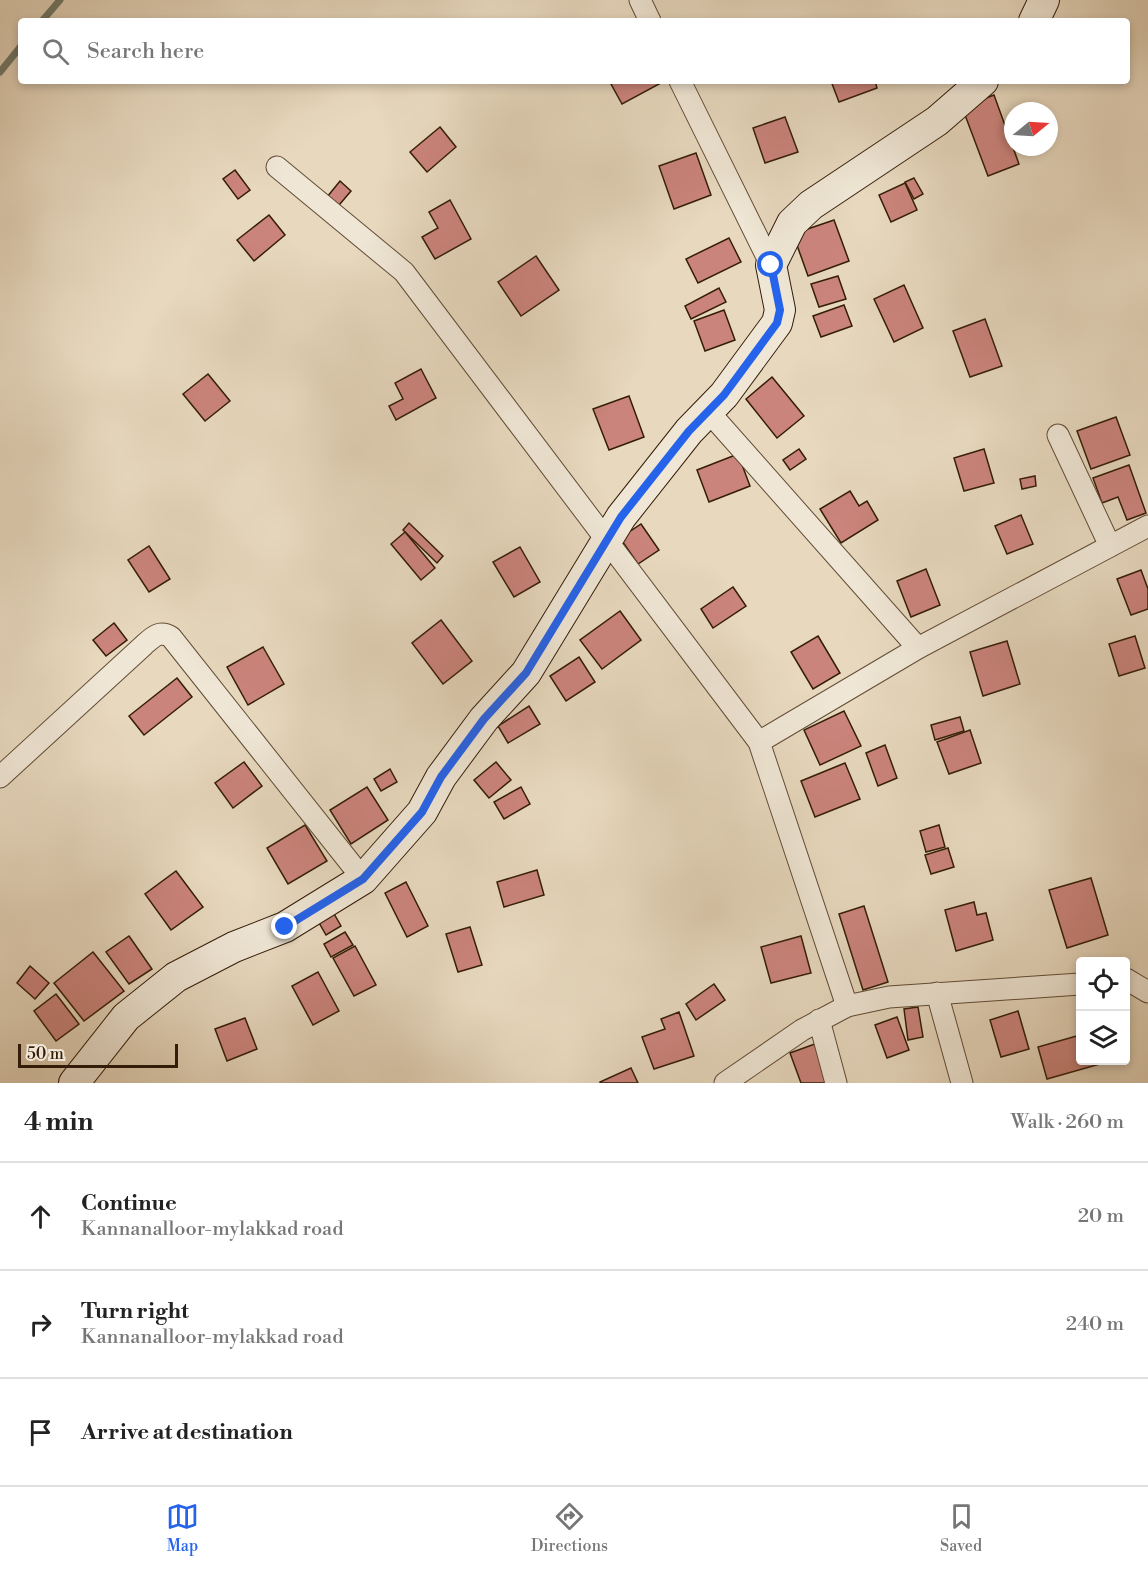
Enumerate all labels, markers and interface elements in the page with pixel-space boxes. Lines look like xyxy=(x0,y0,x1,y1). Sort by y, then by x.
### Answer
search box xyxy=(18,18,1130,84)
icon: search xyxy=(39,35,72,68)
text: Search here xyxy=(87,38,204,65)
north arrow xyxy=(1004,102,1058,156)
route start xyxy=(757,251,783,277)
route end xyxy=(271,913,297,939)
map controls xyxy=(1076,957,1130,1065)
button: locate xyxy=(1076,957,1130,1011)
button: layers xyxy=(1076,1011,1130,1065)
scale bar xyxy=(18,1041,178,1068)
text: 50 m xyxy=(27,1044,64,1064)
text: 4 min xyxy=(24,1106,94,1138)
text: Walk · 260 m xyxy=(1011,1110,1124,1135)
text: Continue xyxy=(81,1190,177,1217)
icon: ahead xyxy=(24,1200,57,1233)
text: 20 m xyxy=(1078,1204,1124,1229)
text: Kannanalloor-mylakkad road xyxy=(81,1217,344,1242)
text: Turn right xyxy=(81,1298,189,1325)
icon: right xyxy=(24,1308,57,1341)
text: 240 m xyxy=(1066,1312,1124,1337)
text: Kannanalloor-mylakkad road xyxy=(81,1325,344,1350)
icon: arrive xyxy=(24,1416,57,1449)
text: Arrive at destination xyxy=(81,1419,293,1446)
tab: Map xyxy=(166,1500,199,1556)
tab: Directions xyxy=(531,1500,608,1556)
tab: Saved xyxy=(940,1500,982,1556)

